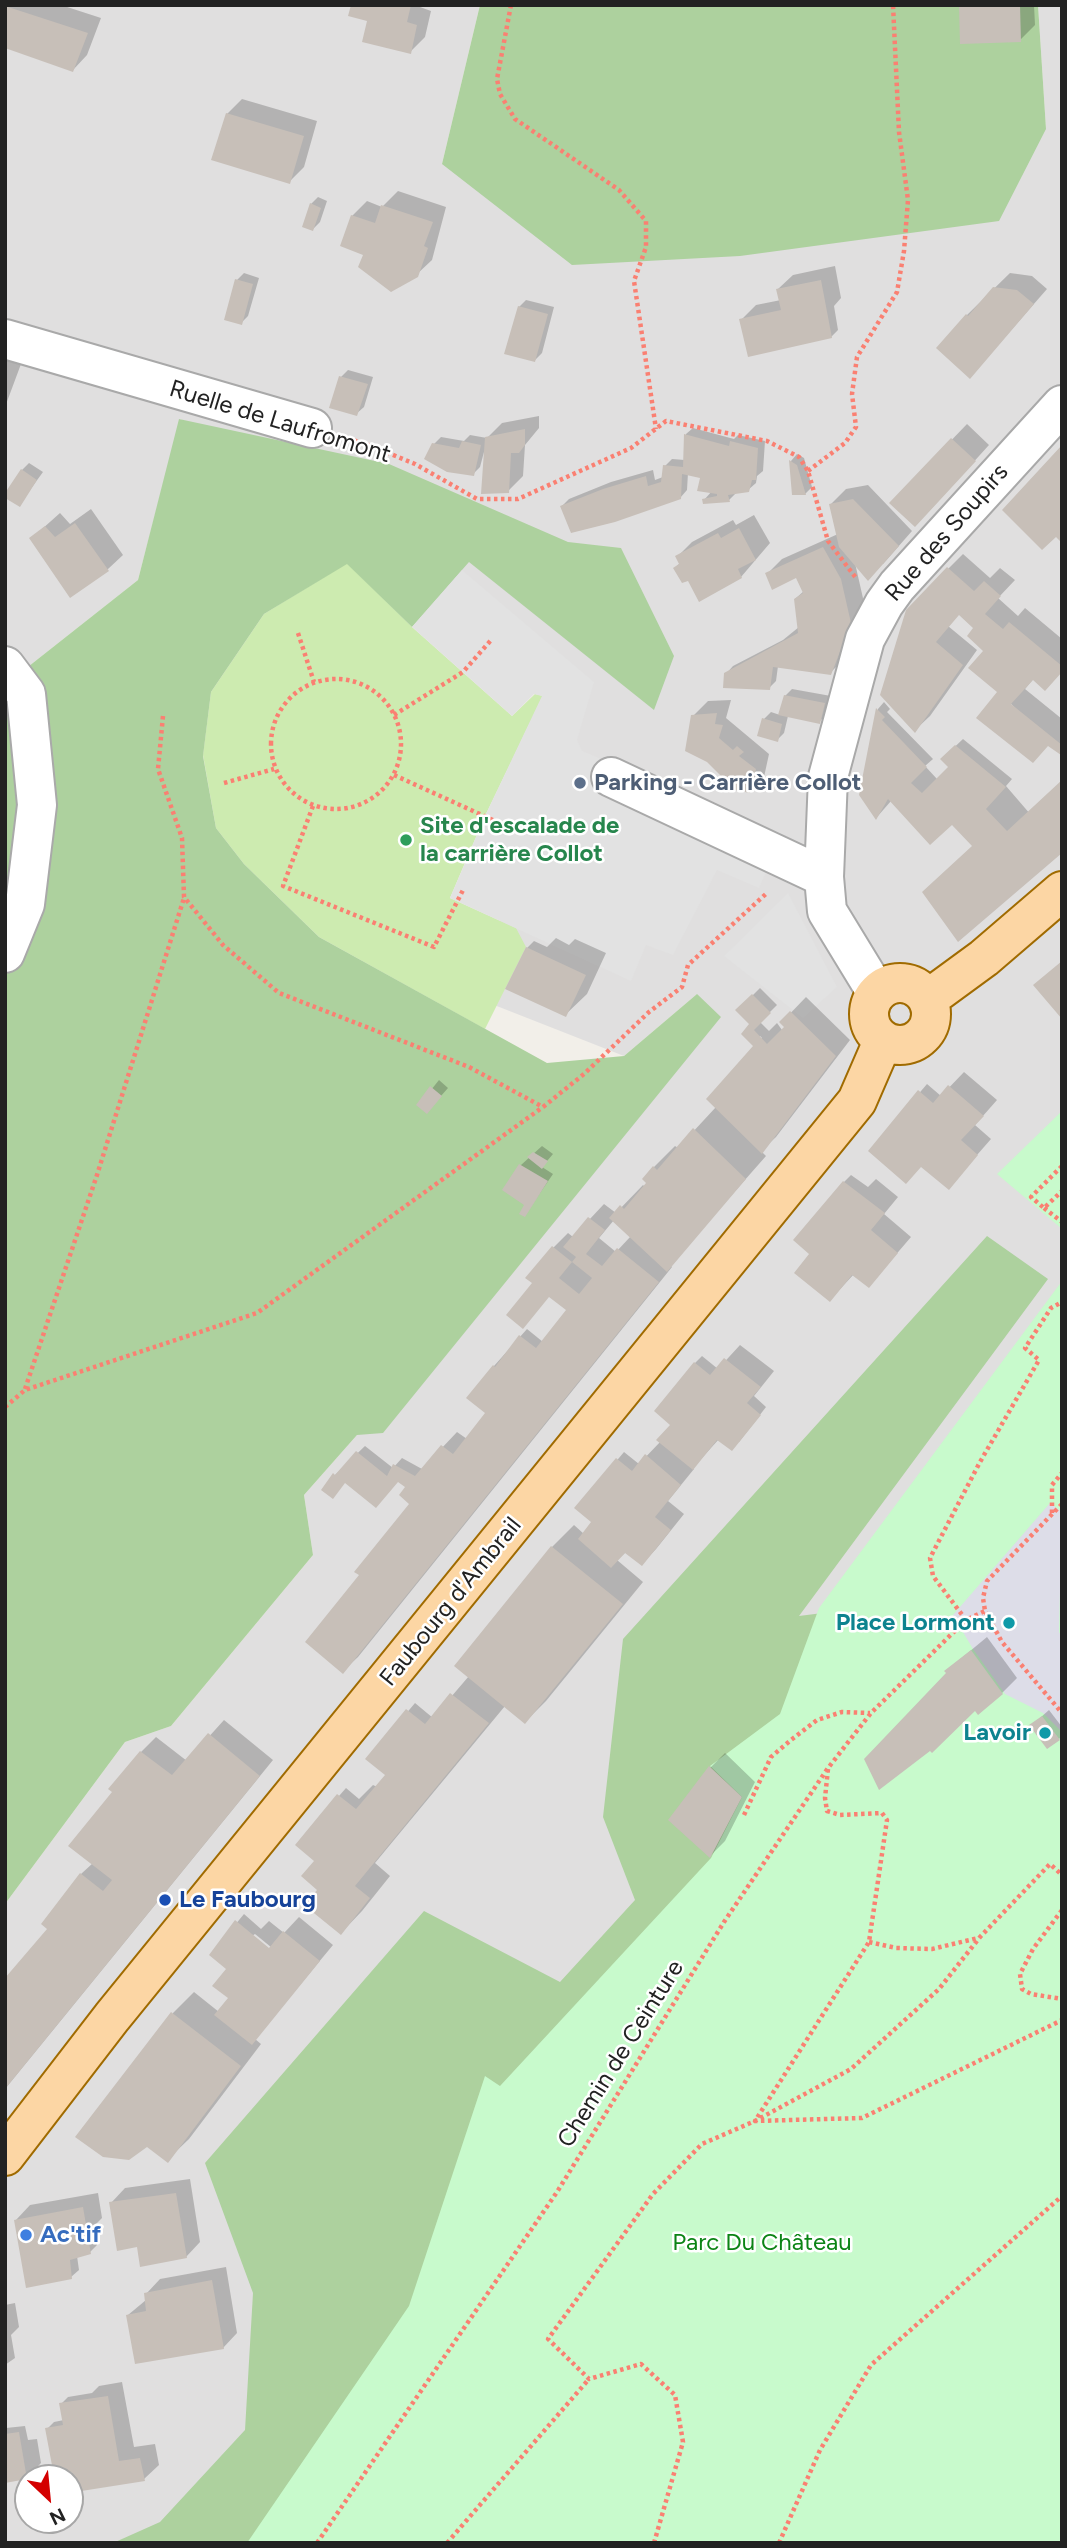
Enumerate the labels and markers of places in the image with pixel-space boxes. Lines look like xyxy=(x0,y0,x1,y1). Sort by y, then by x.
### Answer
place label: Parking - Carrière Collot xyxy=(594,769,861,797)
marker: Parking - Carrière Collot xyxy=(572,775,588,791)
place label: Site d'escalade de la carrière Collot xyxy=(420,812,619,868)
marker: Site d'escalade de la carrière Collot xyxy=(398,832,414,848)
place label: Place Lormont xyxy=(836,1609,995,1637)
marker: Place Lormont xyxy=(1001,1615,1017,1631)
place label: Lavoir xyxy=(963,1719,1031,1747)
marker: Lavoir xyxy=(1037,1725,1053,1741)
place label: Le Faubourg xyxy=(179,1886,316,1914)
marker: Le Faubourg xyxy=(157,1892,173,1908)
place label: Ac'tif xyxy=(40,2221,101,2249)
marker: Ac'tif xyxy=(18,2227,34,2243)

